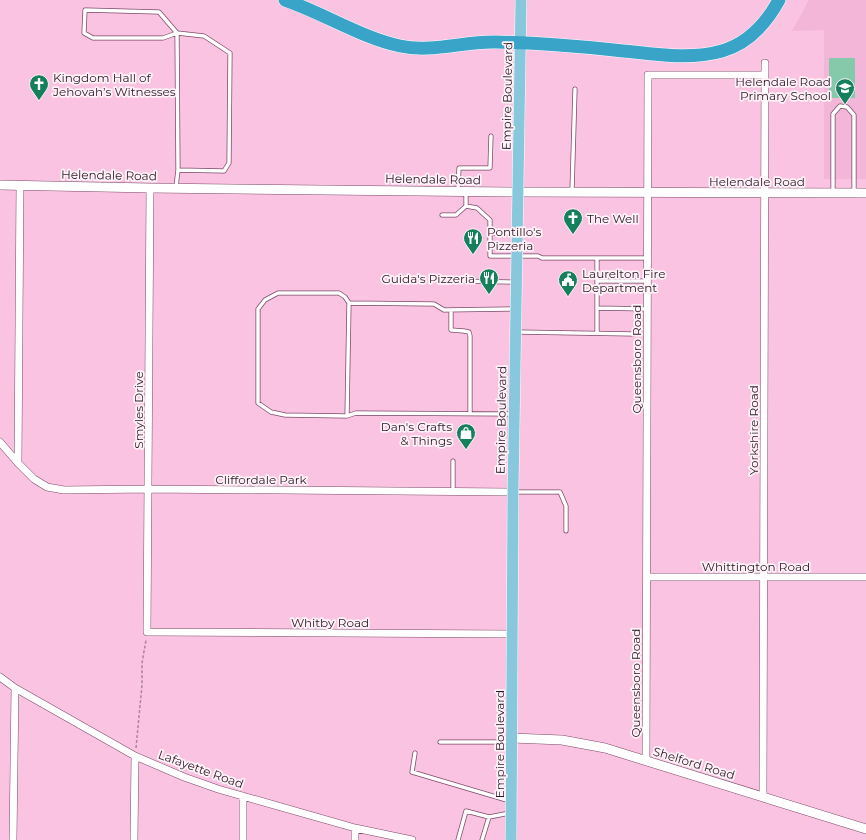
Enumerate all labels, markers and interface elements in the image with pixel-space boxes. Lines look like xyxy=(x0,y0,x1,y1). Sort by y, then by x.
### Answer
street label: Empire Boulevard xyxy=(499,42,515,150)
place label: Kingdom Hall of Jehovah’s Witnesses xyxy=(52,70,176,99)
church icon: Kingdom Hall of Jehovah’s Witnesses xyxy=(28,73,50,101)
place label: Helendale Road Primary School xyxy=(735,74,831,103)
school or university icon: Helendale Road Primary School xyxy=(834,77,856,105)
street label: Helendale Road xyxy=(61,167,157,183)
street label: Helendale Road xyxy=(385,171,481,187)
street label: Helendale Road xyxy=(709,174,805,189)
church icon: The Well xyxy=(562,207,584,235)
place label: The Well xyxy=(587,211,639,226)
place label: Pontillo's Pizzeria xyxy=(487,224,541,253)
restaurant icon: Pontillo's Pizzeria xyxy=(462,227,484,255)
place label: Laurelton Fire Department xyxy=(582,266,665,295)
restaurant icon: Guida's Pizzeria xyxy=(478,267,500,295)
public building icon: Laurelton Fire Department xyxy=(557,269,579,297)
place label: Guida's Pizzeria xyxy=(382,271,475,286)
street label: Queensboro Road xyxy=(629,305,644,413)
street label: Empire Boulevard xyxy=(493,366,509,474)
street label: Smyles Drive xyxy=(131,371,146,449)
street label: Yorkshire Road xyxy=(746,385,761,475)
place label: Dan's Crafts & Things xyxy=(381,419,452,448)
shop icon: Dan's Crafts & Things xyxy=(455,422,477,450)
street label: Cliffordale Park xyxy=(215,472,308,487)
street label: Whittington Road xyxy=(702,559,810,574)
street label: Whitby Road xyxy=(291,615,369,630)
street label: Queensboro Road xyxy=(628,629,643,737)
street label: Empire Boulevard xyxy=(492,690,507,798)
street label: Shelford Road xyxy=(651,743,737,783)
street label: Lafayette Road xyxy=(156,747,246,791)

